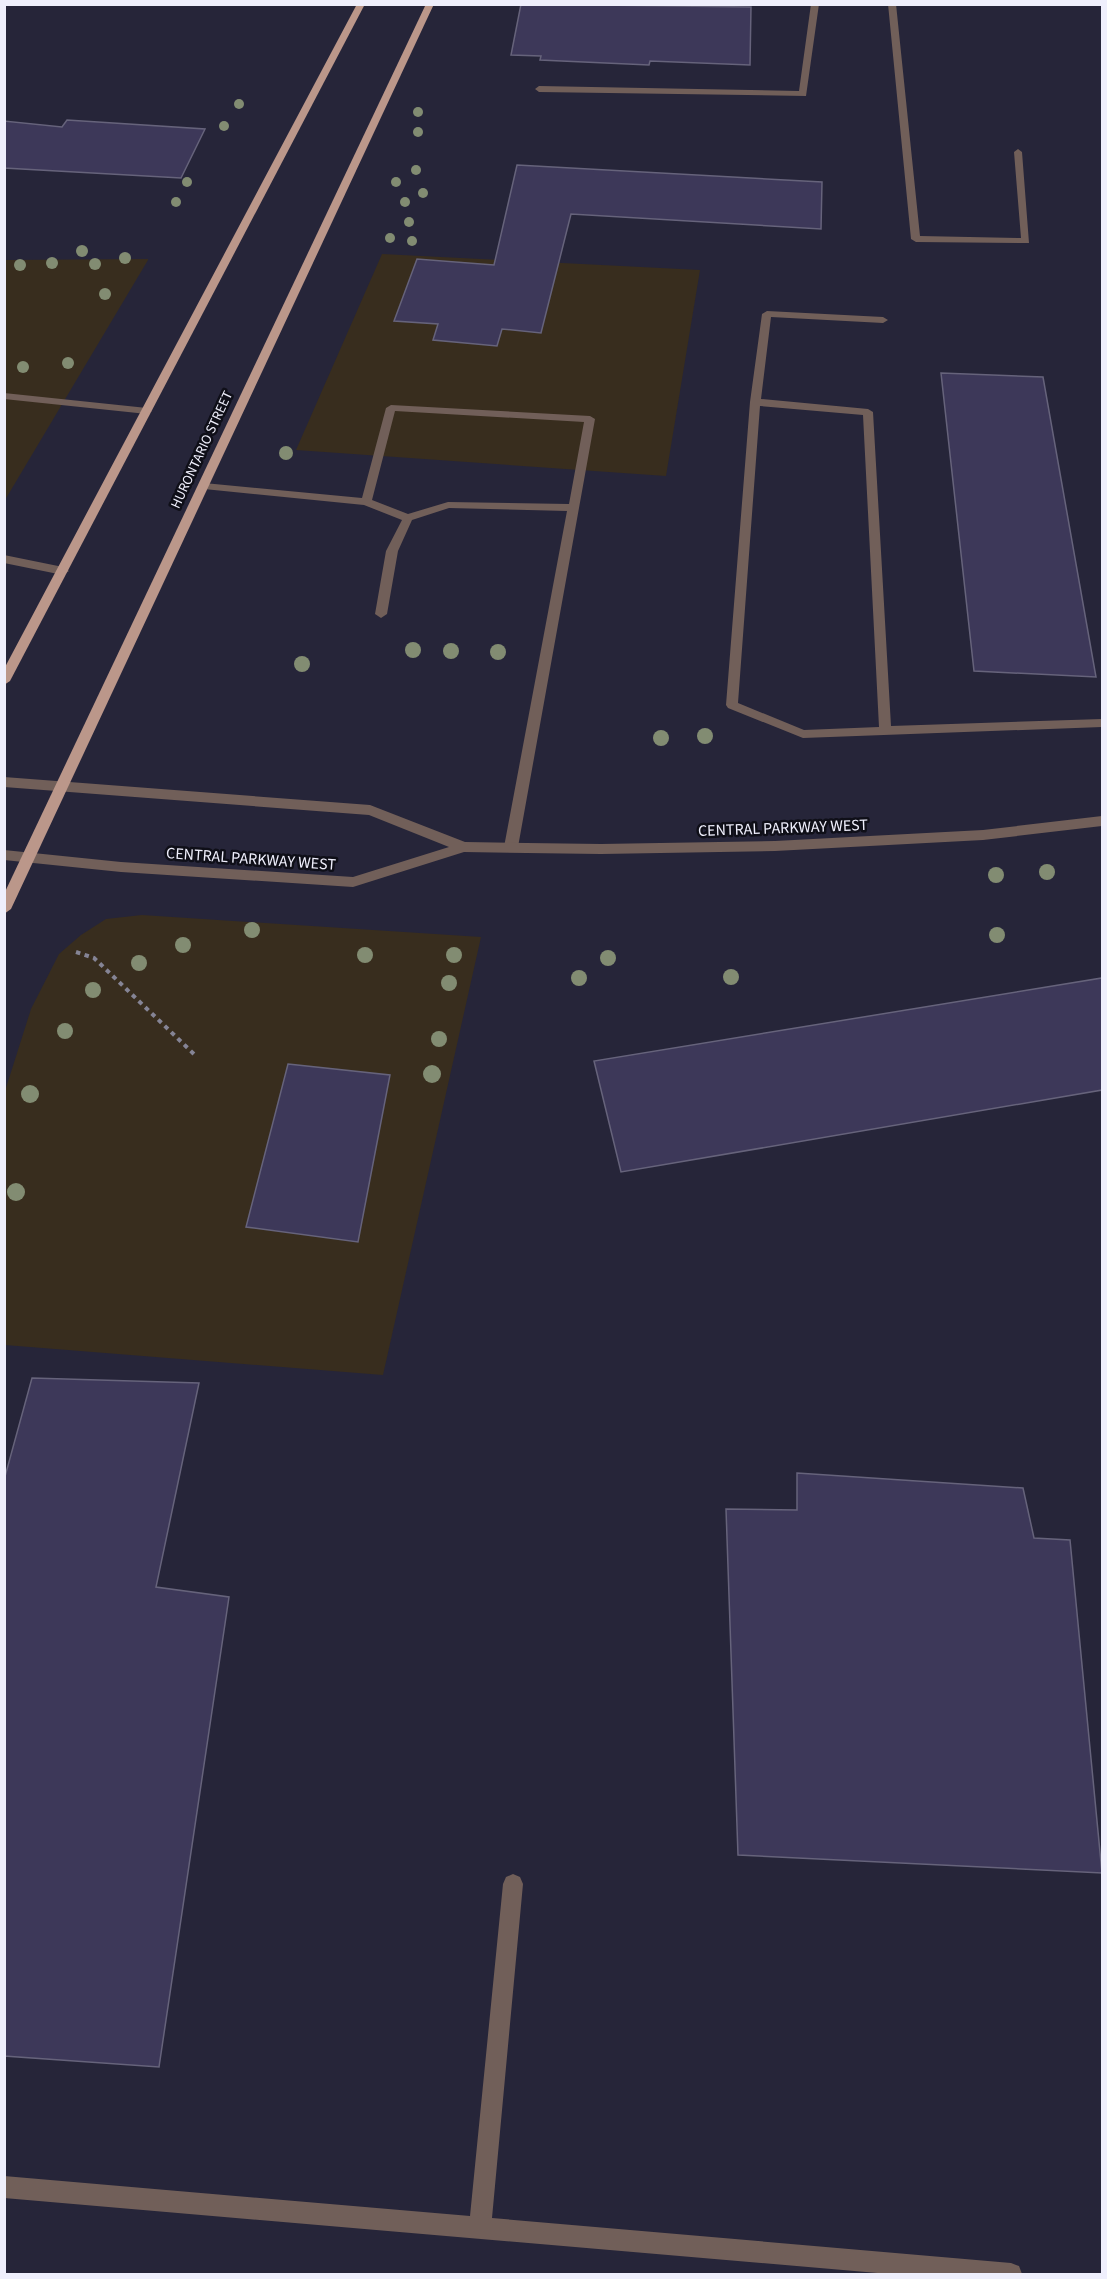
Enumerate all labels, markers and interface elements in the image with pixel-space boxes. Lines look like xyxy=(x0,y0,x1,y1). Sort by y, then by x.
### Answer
street label: HURONTARIO STREET xyxy=(166,387,238,512)
street label: CENTRAL PARKWAY WEST xyxy=(698,814,869,842)
street label: CENTRAL PARKWAY WEST xyxy=(165,842,337,876)

